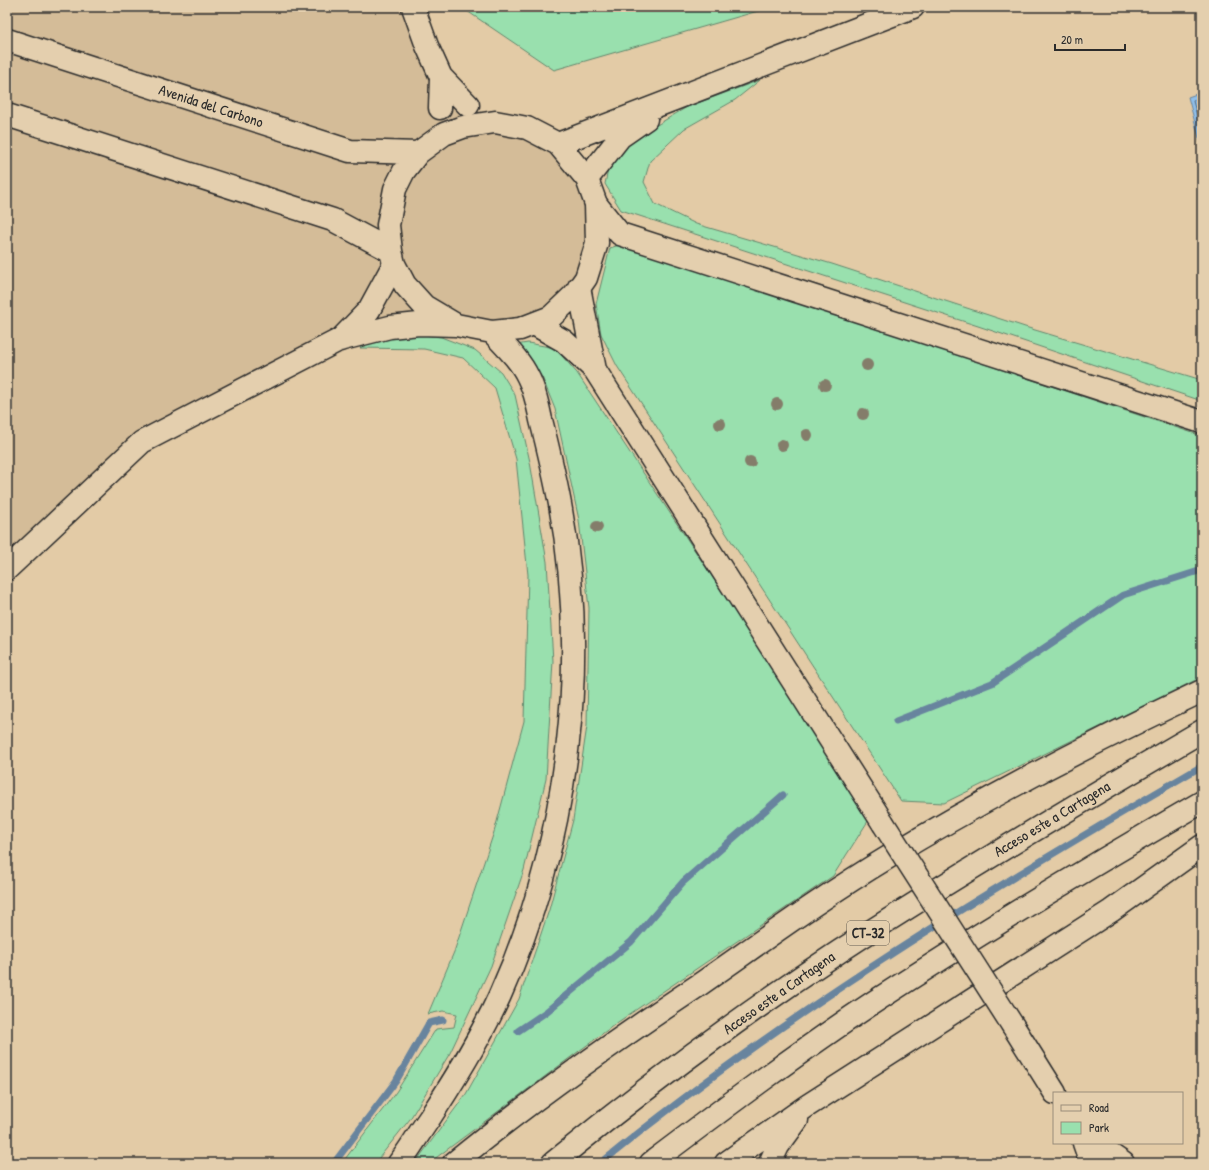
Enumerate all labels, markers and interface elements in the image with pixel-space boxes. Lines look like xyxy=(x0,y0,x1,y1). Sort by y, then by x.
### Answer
scale bar xyxy=(1055,26,1125,52)
text: 20 m xyxy=(1061,31,1083,48)
street label: Avenida del Carbono xyxy=(156,79,266,132)
street label: Acceso este a Cartagena xyxy=(990,775,1114,862)
road number: CT-32 xyxy=(847,921,889,945)
street label: Acceso este a Cartagena xyxy=(719,946,839,1039)
legend xyxy=(1053,1092,1183,1144)
text: Road xyxy=(1089,1099,1109,1116)
text: Park xyxy=(1089,1119,1109,1136)

